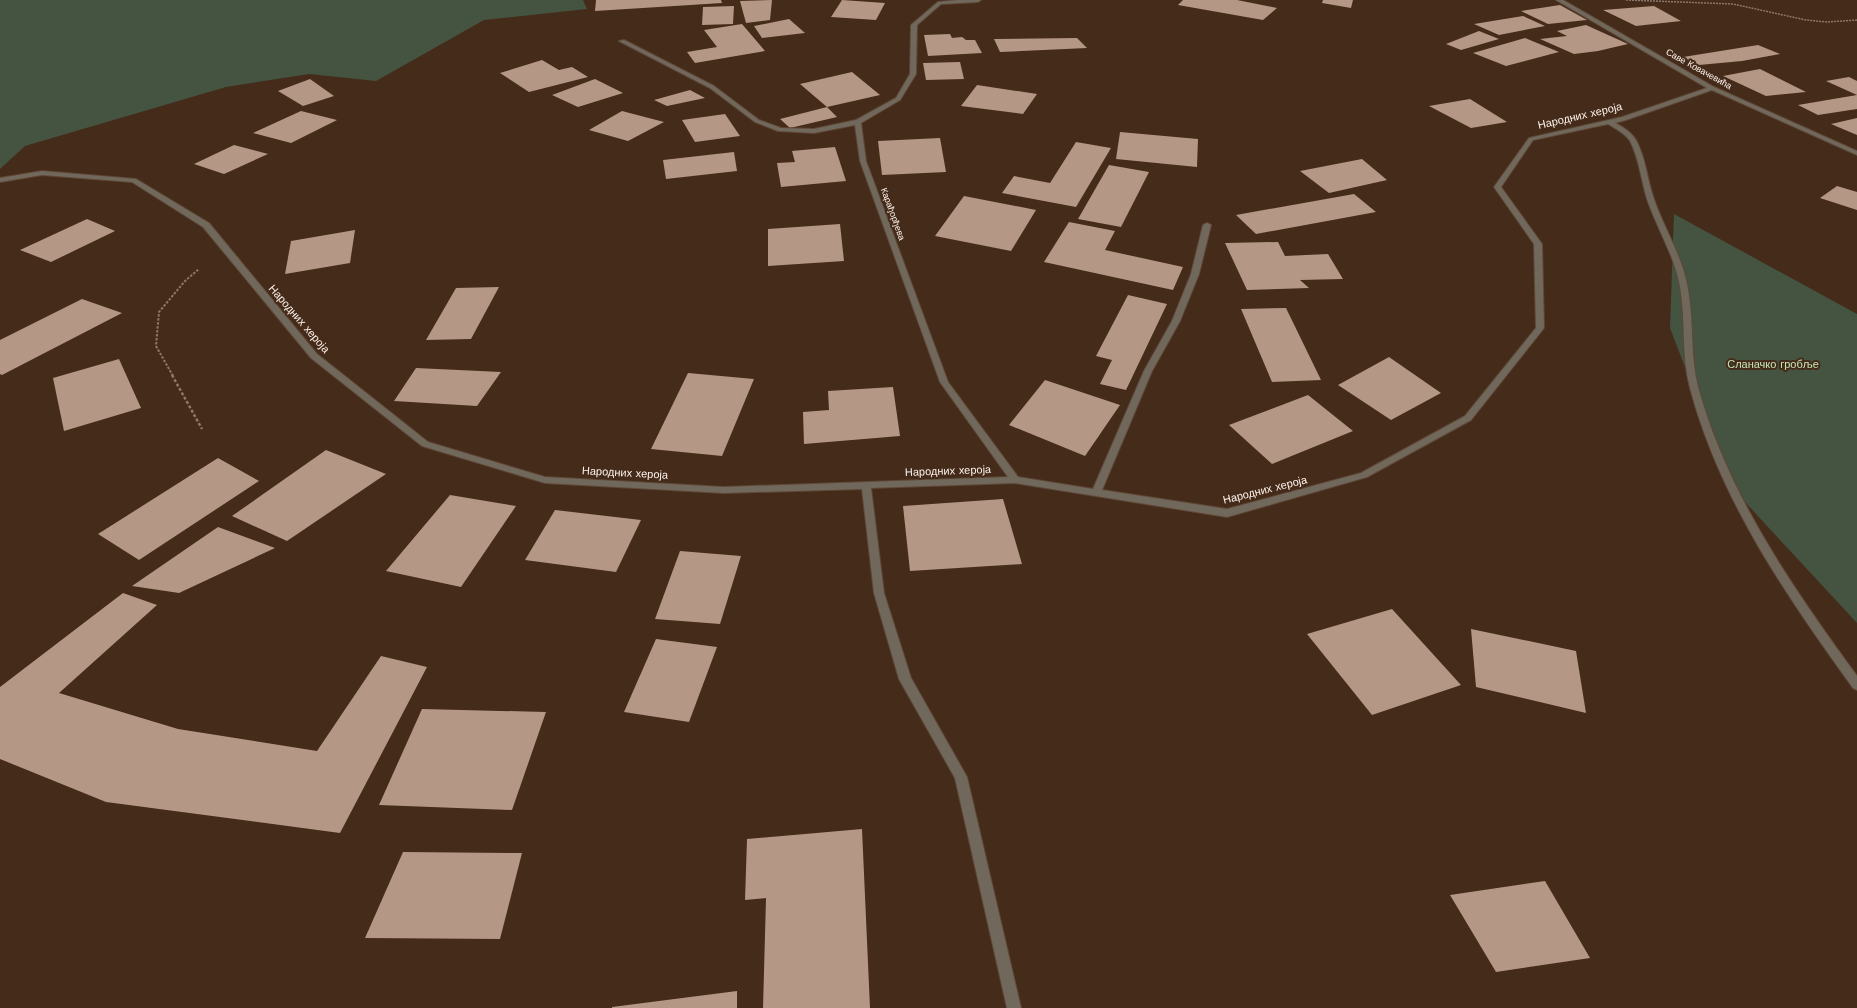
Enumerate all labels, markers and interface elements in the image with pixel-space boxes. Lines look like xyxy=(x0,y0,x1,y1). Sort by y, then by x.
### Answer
street label: Саве Ковачевића xyxy=(1664,47,1734,91)
street label: Народних хероја xyxy=(1537,100,1624,132)
street label: Карађорђева xyxy=(879,186,907,242)
street label: Народних хероја xyxy=(266,282,333,356)
park label: Сланачко гробље xyxy=(1727,358,1819,371)
street label: Народних хероја xyxy=(905,463,992,479)
street label: Народних хероја xyxy=(582,464,669,482)
street label: Народних хероја xyxy=(1222,473,1309,507)

